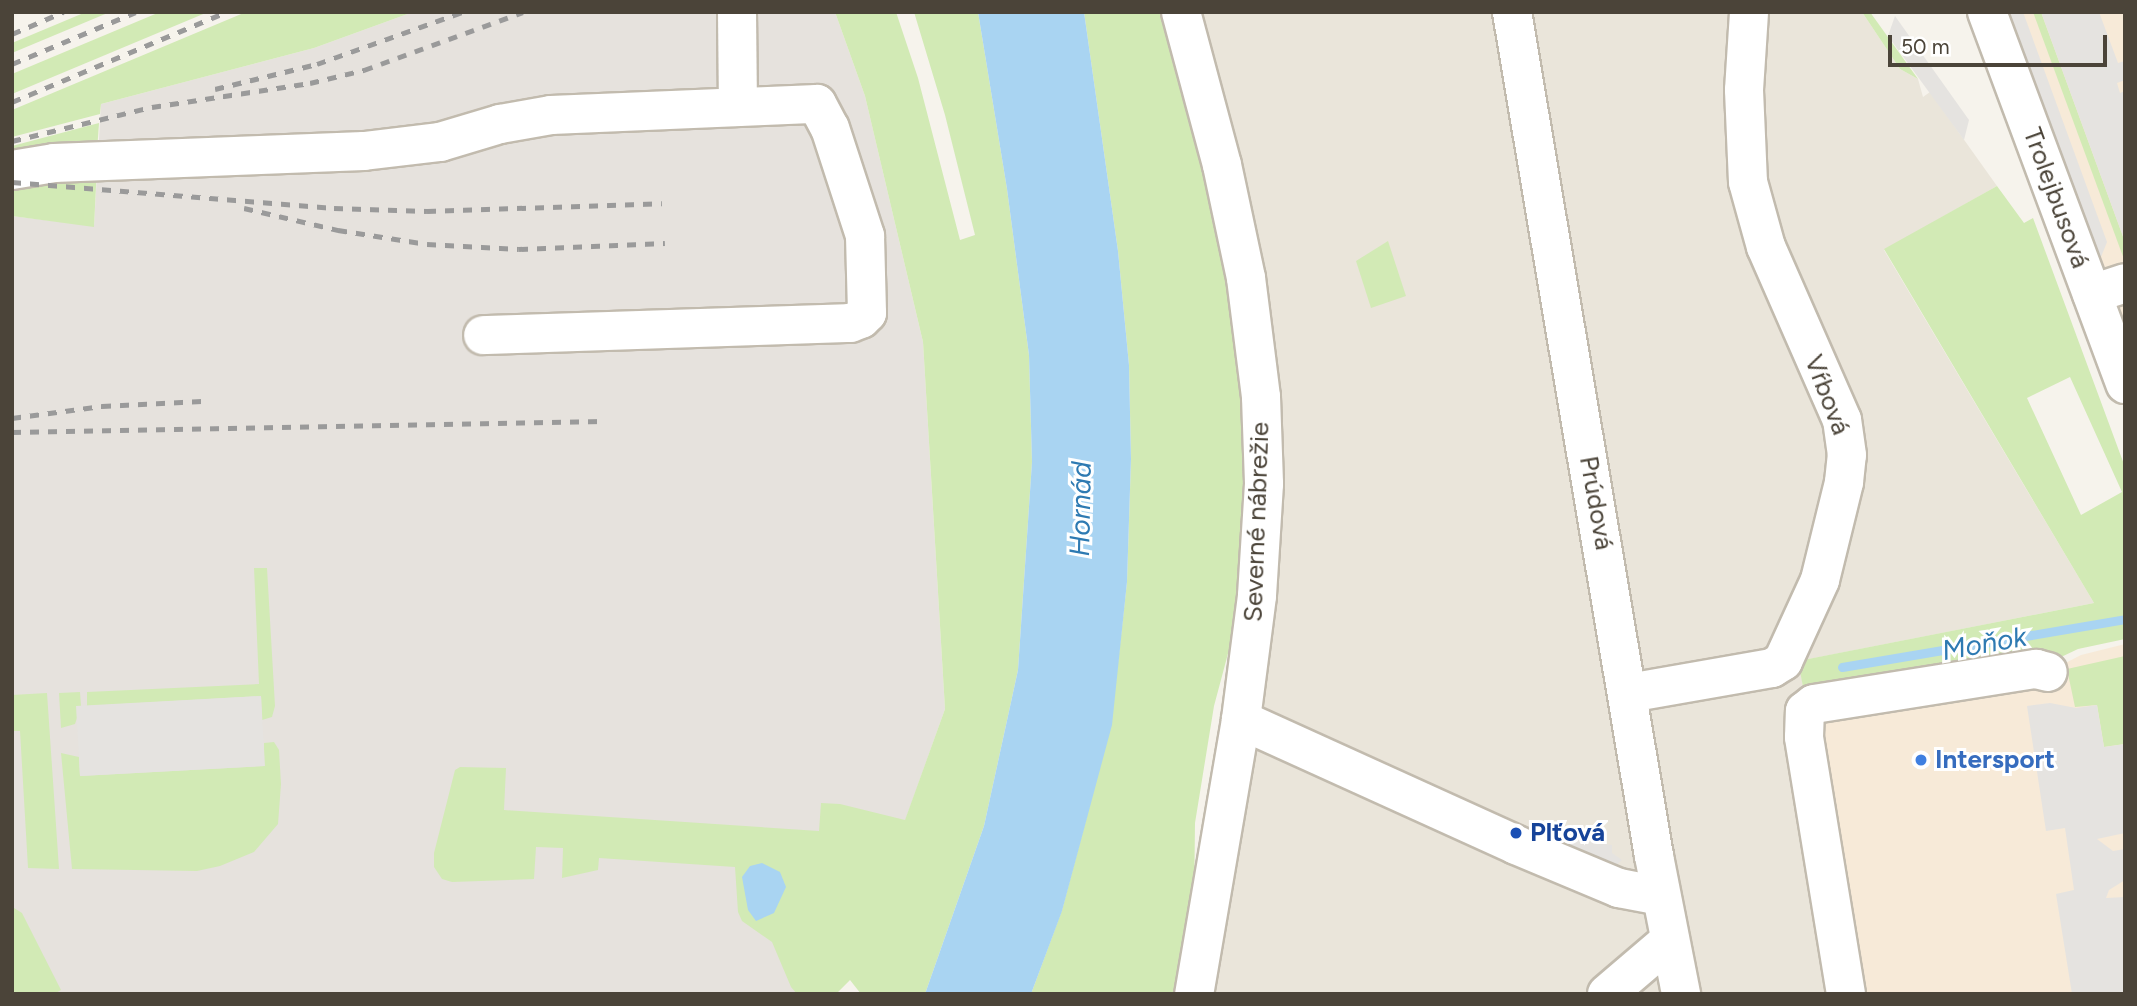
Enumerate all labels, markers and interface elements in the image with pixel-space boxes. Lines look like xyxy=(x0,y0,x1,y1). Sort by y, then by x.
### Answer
scale bar xyxy=(1892,21,2111,65)
text: 50 m xyxy=(1901,34,1950,59)
street label: Trolejbusová xyxy=(2016,124,2096,272)
street label: Vŕbová xyxy=(1798,351,1856,439)
street label: Severné nábrežie xyxy=(1238,421,1276,623)
street label: Prúdová xyxy=(1572,454,1620,552)
water label: Hornád xyxy=(1062,461,1098,557)
water label: Moňok xyxy=(1939,619,2029,667)
place label: Intersport xyxy=(1935,744,2055,776)
marker: Intersport xyxy=(1913,752,1929,768)
place label: Plťová xyxy=(1530,817,1605,849)
marker: Plťová xyxy=(1508,825,1524,841)

